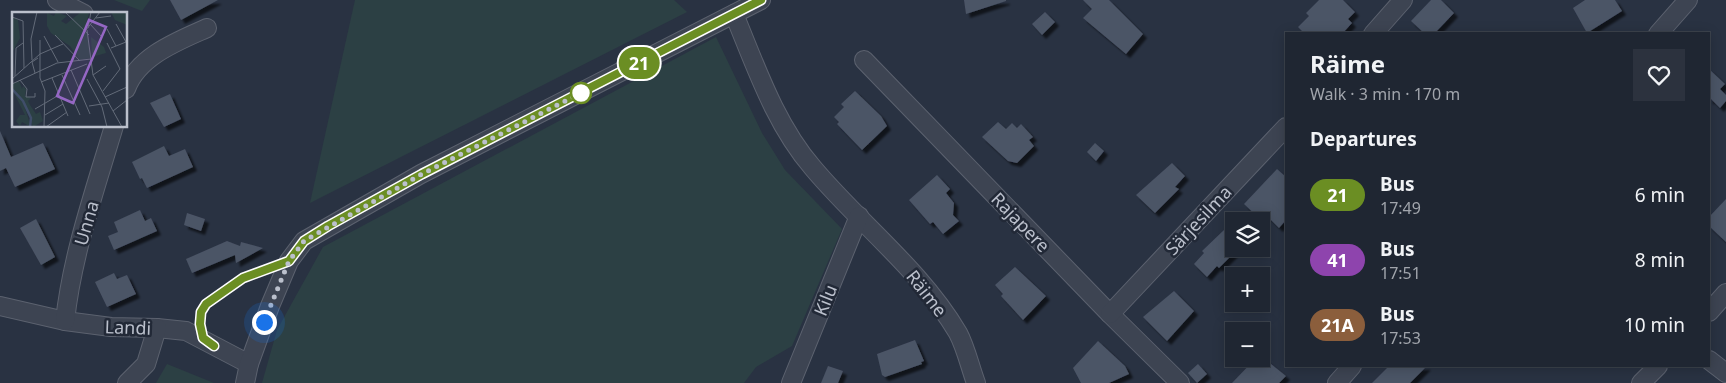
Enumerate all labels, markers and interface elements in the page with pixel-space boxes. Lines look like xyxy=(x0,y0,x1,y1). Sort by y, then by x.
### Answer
inset map xyxy=(12,12,128,128)
line badge: 21 xyxy=(616,47,662,79)
text: Räime xyxy=(1310,47,1385,80)
button: heart xyxy=(1633,49,1685,101)
text: 21 xyxy=(629,51,649,75)
unlabelled marker xyxy=(570,82,592,104)
text: Walk · 3 min · 170 m xyxy=(1310,83,1460,105)
text: Departures xyxy=(1310,126,1417,152)
text: Bus xyxy=(1380,171,1415,197)
street label: Särjesilma xyxy=(1160,180,1236,260)
text: 6 min xyxy=(1635,182,1685,208)
text: 21 xyxy=(1327,183,1348,207)
street label: Rajapere xyxy=(986,187,1056,257)
text: 17:49 xyxy=(1380,197,1421,219)
street label: Unna xyxy=(68,198,104,248)
map controls xyxy=(1225,212,1270,367)
button: layers xyxy=(1225,212,1270,257)
text: Bus xyxy=(1380,236,1415,262)
text: 8 min xyxy=(1635,247,1685,273)
text: 41 xyxy=(1327,248,1348,272)
text: 17:51 xyxy=(1380,262,1421,284)
street label: Räime xyxy=(901,265,953,321)
button: + xyxy=(1225,267,1270,312)
street label: Kilu xyxy=(808,281,842,319)
text: Bus xyxy=(1380,301,1415,327)
your location xyxy=(252,310,277,335)
text: 10 min xyxy=(1624,312,1685,338)
text: 21A xyxy=(1321,313,1354,337)
street label: Landi xyxy=(104,314,152,340)
button: − xyxy=(1225,322,1270,367)
text: 17:53 xyxy=(1380,327,1421,349)

